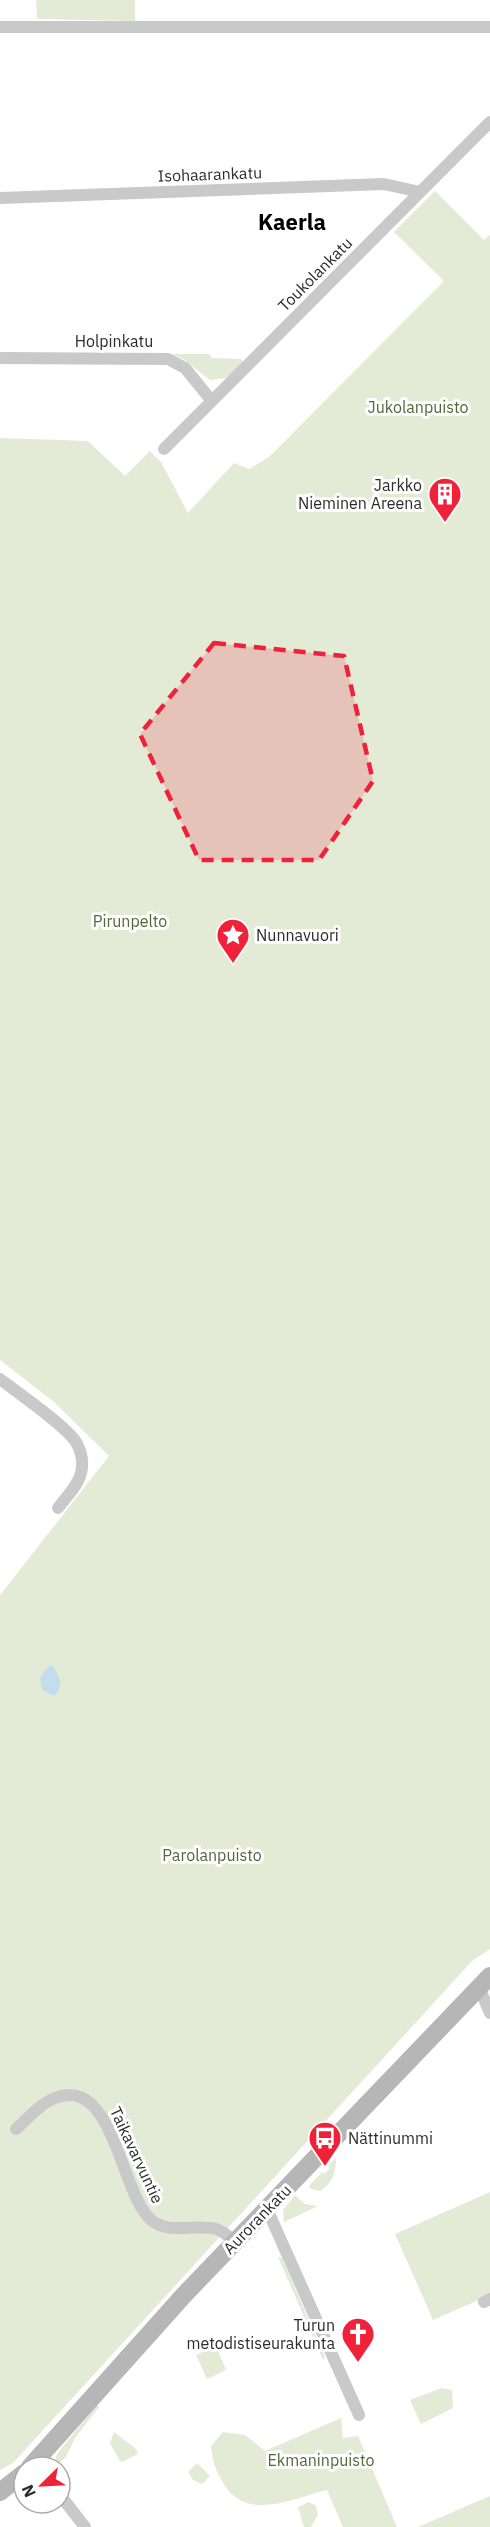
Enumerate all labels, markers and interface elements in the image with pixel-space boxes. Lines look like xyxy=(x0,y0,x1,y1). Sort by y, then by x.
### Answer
street label: Isohaarankatu xyxy=(157,162,263,186)
district label: Kaerla xyxy=(258,207,326,236)
street label: Toukolankatu xyxy=(274,233,356,315)
street label: Holpinkatu xyxy=(75,331,153,351)
park label: Jukolanpuisto xyxy=(368,397,468,417)
place label: Jarkko Nieminen Areena xyxy=(298,475,422,513)
building icon: Jarkko Nieminen Areena xyxy=(427,476,463,523)
park label: Pirunpelto xyxy=(93,911,167,931)
place icon: Nunnavuori xyxy=(215,917,251,964)
place label: Nunnavuori xyxy=(256,925,339,945)
park label: Parolanpuisto xyxy=(162,1845,262,1865)
street label: Taikavarvuntie xyxy=(106,2104,168,2207)
bus stop icon: Nättinummi xyxy=(307,2120,343,2167)
place label: Nättinummi xyxy=(348,2128,433,2148)
street label: Aurorankatu xyxy=(219,2180,295,2258)
place label: Turun metodistiseurakunta xyxy=(187,2315,335,2353)
church icon: Turun metodistiseurakunta xyxy=(340,2316,376,2363)
park label: Ekmaninpuisto xyxy=(267,2450,375,2470)
north arrow xyxy=(12,2455,72,2515)
text: N xyxy=(17,2482,40,2500)

